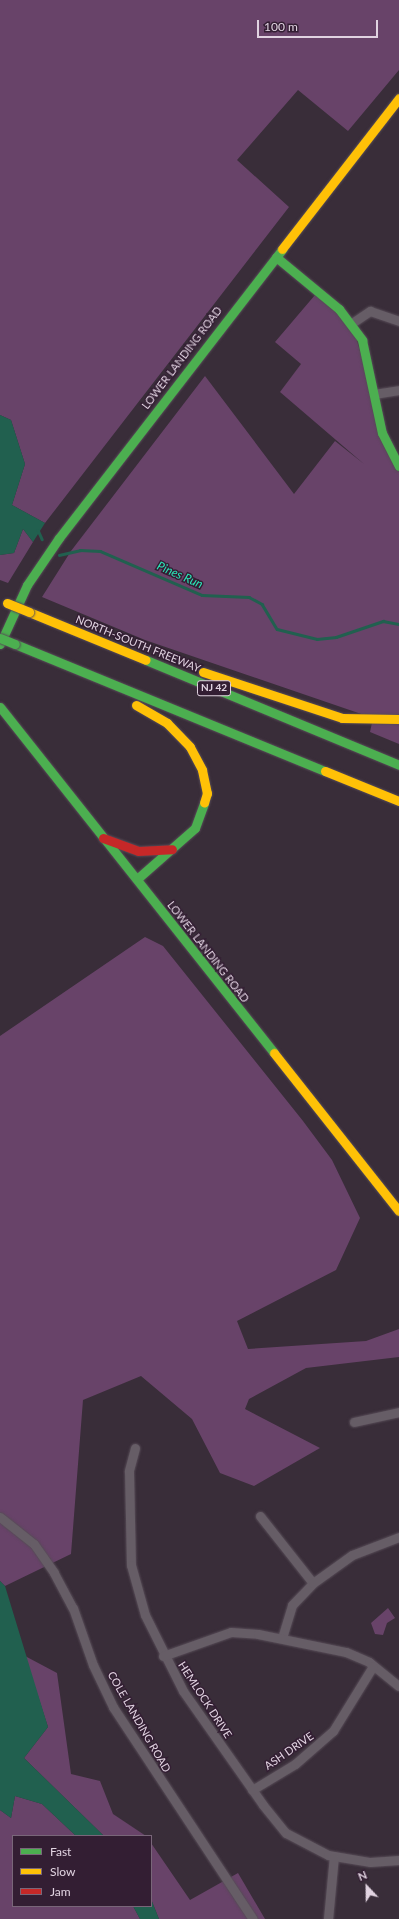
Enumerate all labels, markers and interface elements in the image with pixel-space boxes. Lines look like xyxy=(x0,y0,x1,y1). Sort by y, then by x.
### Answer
scale bar xyxy=(259,12,380,38)
text: 100 m xyxy=(264,19,298,34)
street label: LOWER LANDING ROAD xyxy=(139,304,225,412)
water label: Pines Run xyxy=(155,559,205,591)
street label: NORTH-SOUTH FREEWAY xyxy=(74,613,202,675)
road number: NJ 42 xyxy=(196,680,232,696)
street label: LOWER LANDING ROAD xyxy=(164,899,252,1005)
street label: HEMLOCK DRIVE xyxy=(175,1659,235,1741)
street label: COLE LANDING ROAD xyxy=(105,1669,173,1775)
street label: ASH DRIVE xyxy=(262,1729,316,1773)
legend xyxy=(12,1835,152,1907)
text: Fast xyxy=(50,1844,71,1859)
text: Slow xyxy=(50,1864,75,1879)
north arrow xyxy=(347,1867,387,1907)
text: N xyxy=(356,1868,369,1883)
text: Jam xyxy=(50,1884,71,1899)

